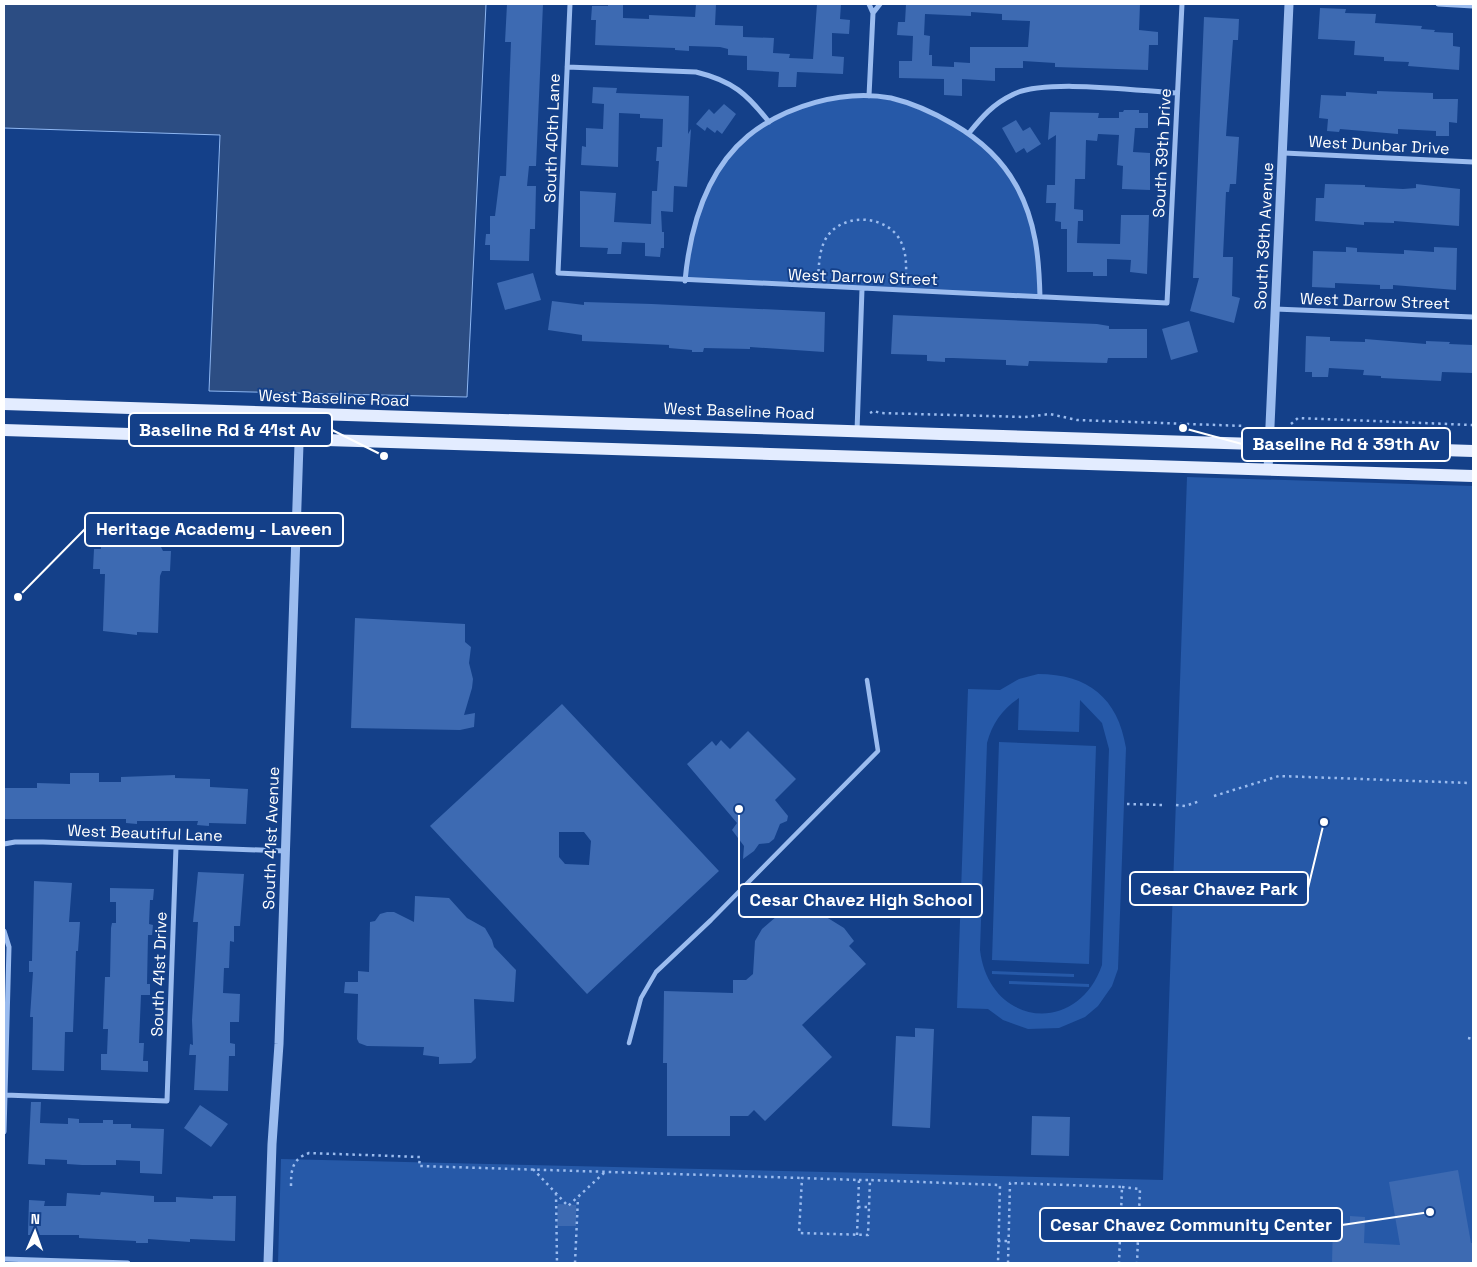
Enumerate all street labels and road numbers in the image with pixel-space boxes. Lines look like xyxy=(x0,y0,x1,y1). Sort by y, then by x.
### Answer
street label: South 40th Lane xyxy=(539,73,565,203)
street label: South 39th Drive xyxy=(1148,88,1176,218)
street label: West Dunbar Drive xyxy=(1308,131,1450,159)
street label: South 39th Avenue xyxy=(1250,162,1278,310)
street label: West Darrow Street xyxy=(788,264,938,290)
street label: West Darrow Street xyxy=(1300,288,1450,314)
street label: West Baseline Road xyxy=(258,385,410,411)
street label: West Baseline Road xyxy=(663,398,815,424)
street label: South 41st Avenue xyxy=(258,766,284,910)
street label: West Beautiful Lane xyxy=(67,820,223,846)
street label: South 41st Drive xyxy=(146,911,172,1037)

